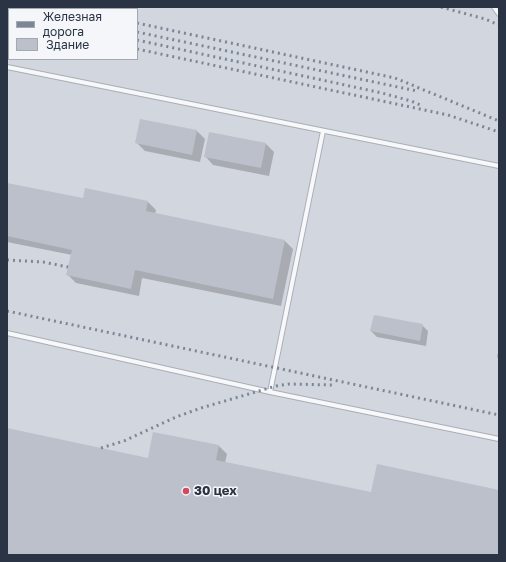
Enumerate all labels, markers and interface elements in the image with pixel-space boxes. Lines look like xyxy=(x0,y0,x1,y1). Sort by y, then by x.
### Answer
legend xyxy=(8,8,138,60)
text: Железная дорога xyxy=(43,9,102,39)
text: Здание xyxy=(46,37,89,52)
place label: 30 цех xyxy=(194,483,237,499)
marker: 30 цех xyxy=(181,486,191,496)

